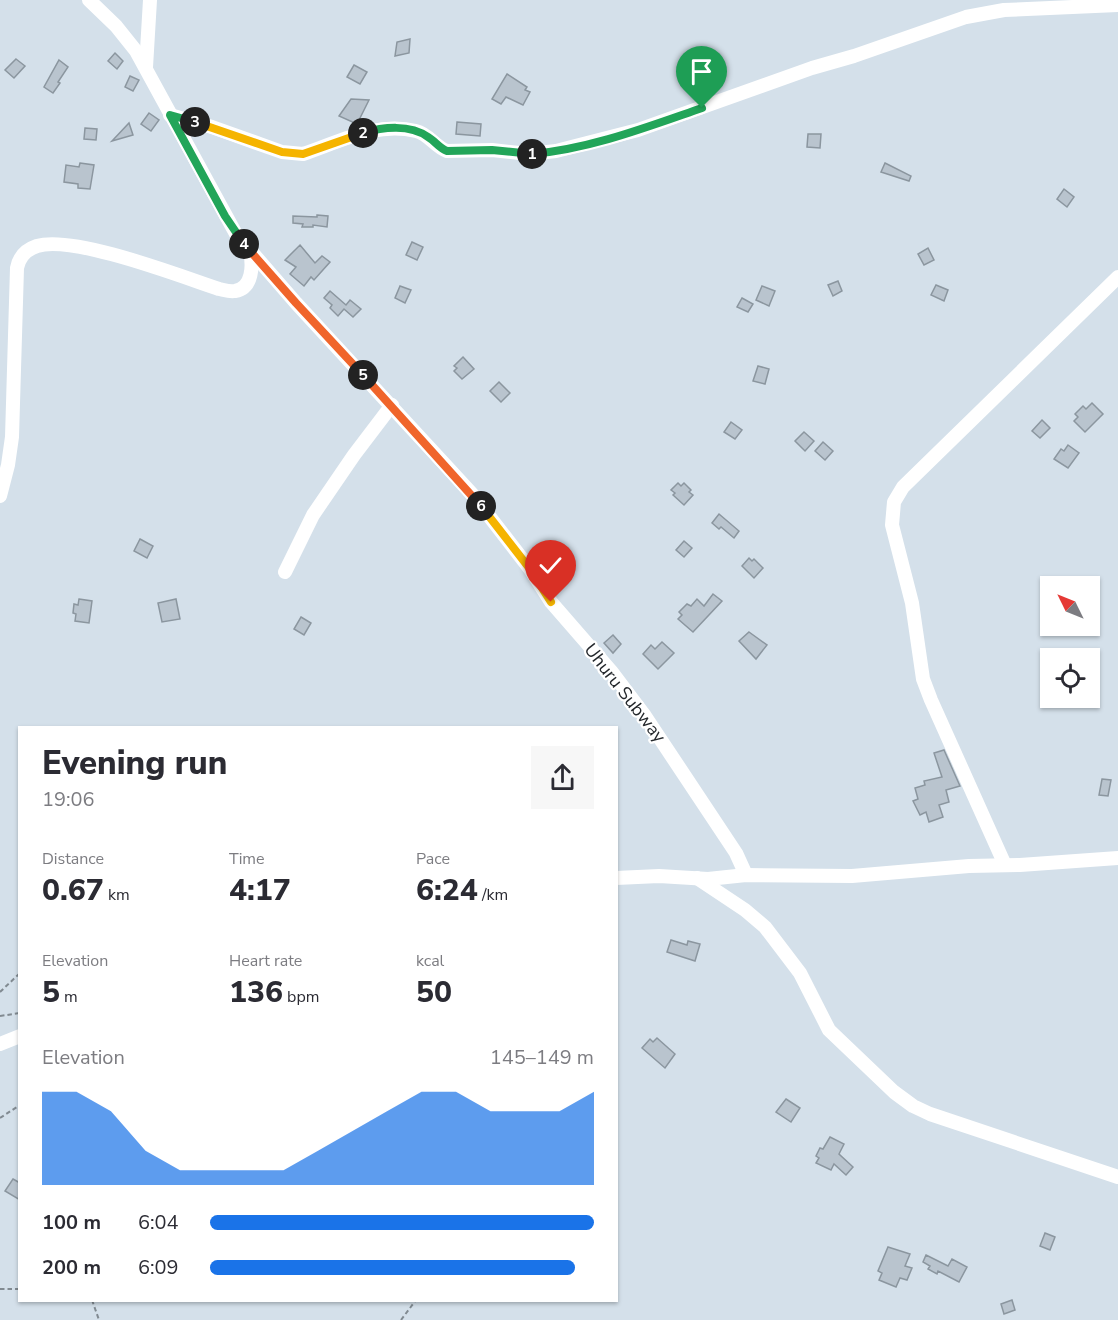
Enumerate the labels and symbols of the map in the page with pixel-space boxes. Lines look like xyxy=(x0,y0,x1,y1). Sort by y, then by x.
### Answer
pin xyxy=(676,46,727,108)
pin: 3 xyxy=(180,107,210,137)
pin: 2 xyxy=(348,118,378,148)
pin: 1 xyxy=(517,139,547,169)
pin: 4 xyxy=(229,229,259,259)
pin: 5 xyxy=(348,360,378,390)
pin: 6 xyxy=(466,491,496,521)
pin xyxy=(525,540,576,602)
north arrow xyxy=(1040,576,1100,636)
street label: Uhuru Subway xyxy=(579,638,672,748)

